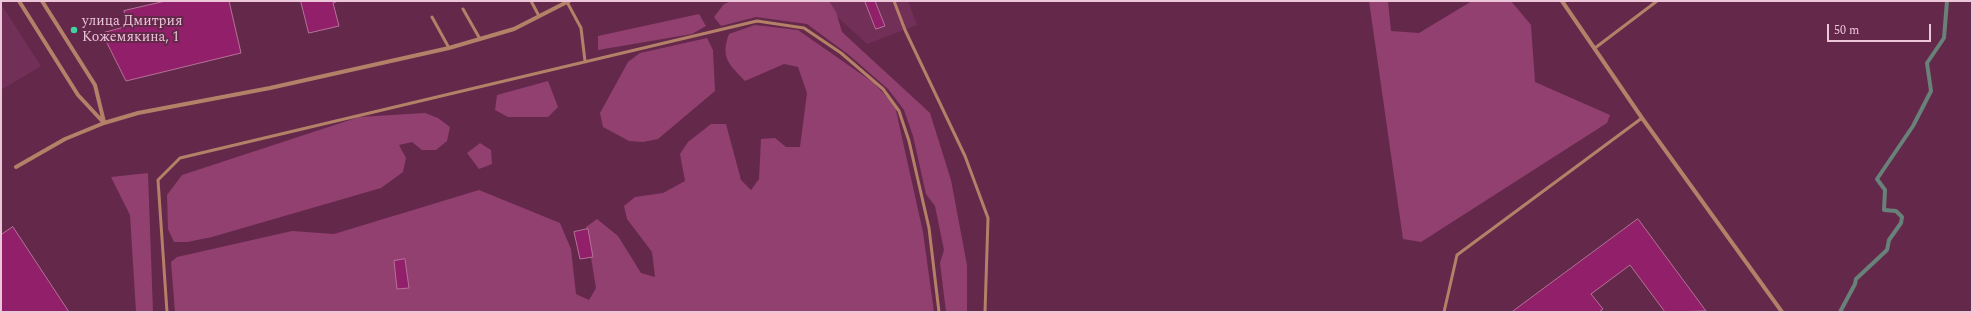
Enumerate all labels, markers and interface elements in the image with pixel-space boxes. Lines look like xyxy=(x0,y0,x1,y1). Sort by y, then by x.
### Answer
place label: улица Дмитрия Кожемякина, 1 xyxy=(82,14,182,46)
scale bar xyxy=(1829,16,1933,42)
text: 50 m xyxy=(1834,21,1859,40)
marker: улица Дмитрия Кожемякина, 1 xyxy=(69,25,79,35)

